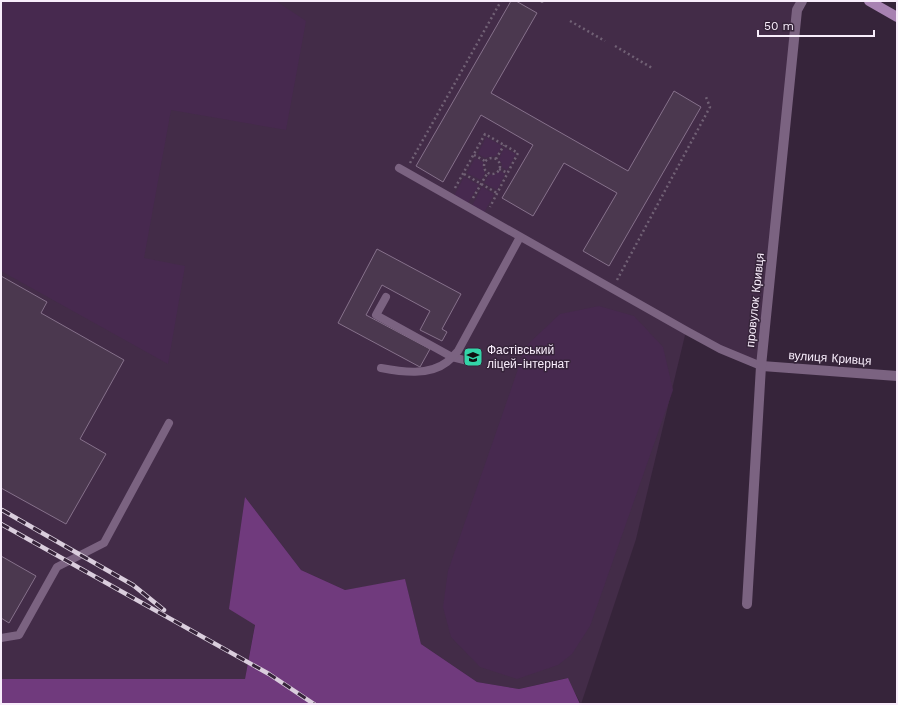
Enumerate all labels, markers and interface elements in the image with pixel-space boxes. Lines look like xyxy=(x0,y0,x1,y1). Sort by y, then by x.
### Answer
scale bar xyxy=(758,12,874,38)
text: 50 m xyxy=(764,19,794,33)
street label: провулок Кривця xyxy=(743,252,767,348)
place label: Фастівський ліцей-інтернат xyxy=(487,343,570,371)
school or university icon: Фастівський ліцей-інтернат xyxy=(462,346,484,368)
street label: вулиця Кривця xyxy=(788,348,872,368)

